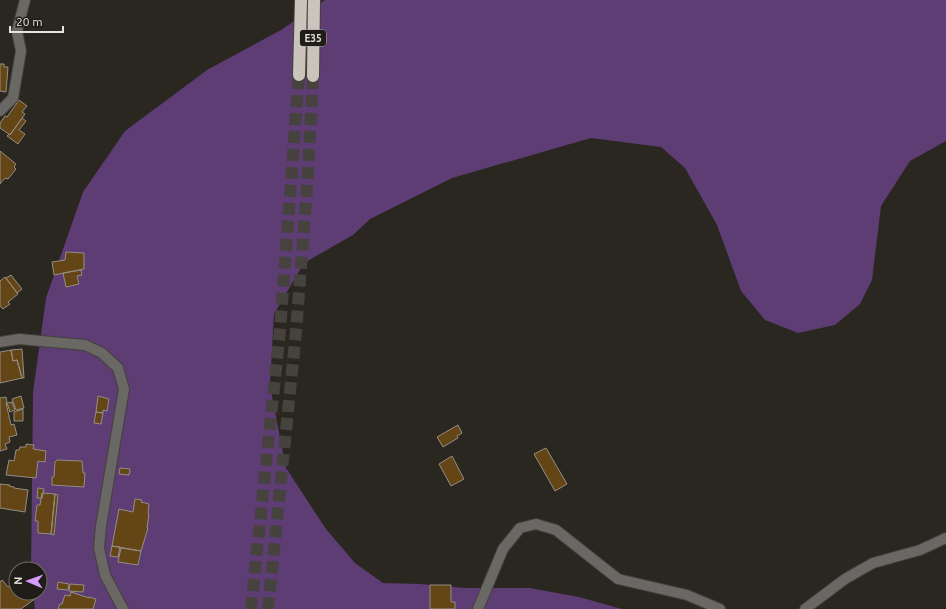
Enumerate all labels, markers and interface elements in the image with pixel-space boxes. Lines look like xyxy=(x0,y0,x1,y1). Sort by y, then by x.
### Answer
scale bar xyxy=(10,8,63,34)
text: 20 m xyxy=(16,15,43,28)
road number: E35 xyxy=(300,30,326,46)
north arrow xyxy=(8,561,48,601)
text: N xyxy=(12,576,24,585)

